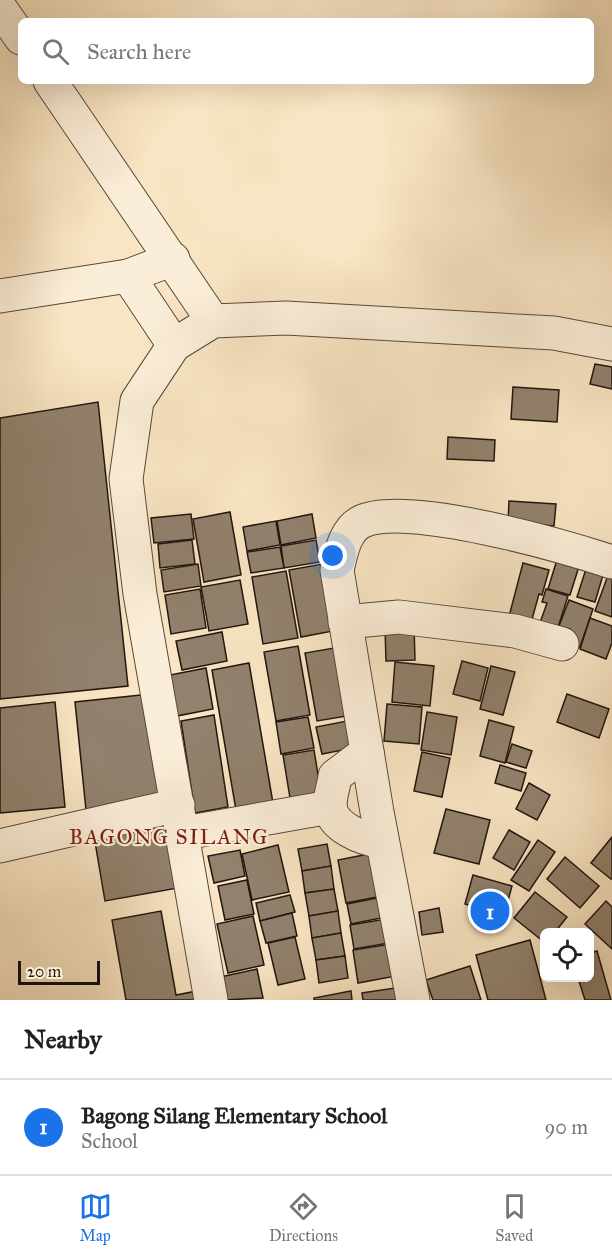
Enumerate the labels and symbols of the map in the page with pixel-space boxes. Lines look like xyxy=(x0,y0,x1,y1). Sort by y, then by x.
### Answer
your location xyxy=(318,541,347,570)
district label: BAGONG SILANG xyxy=(69,824,269,850)
pin: 1 xyxy=(470,888,510,934)
scale bar xyxy=(18,958,100,986)

